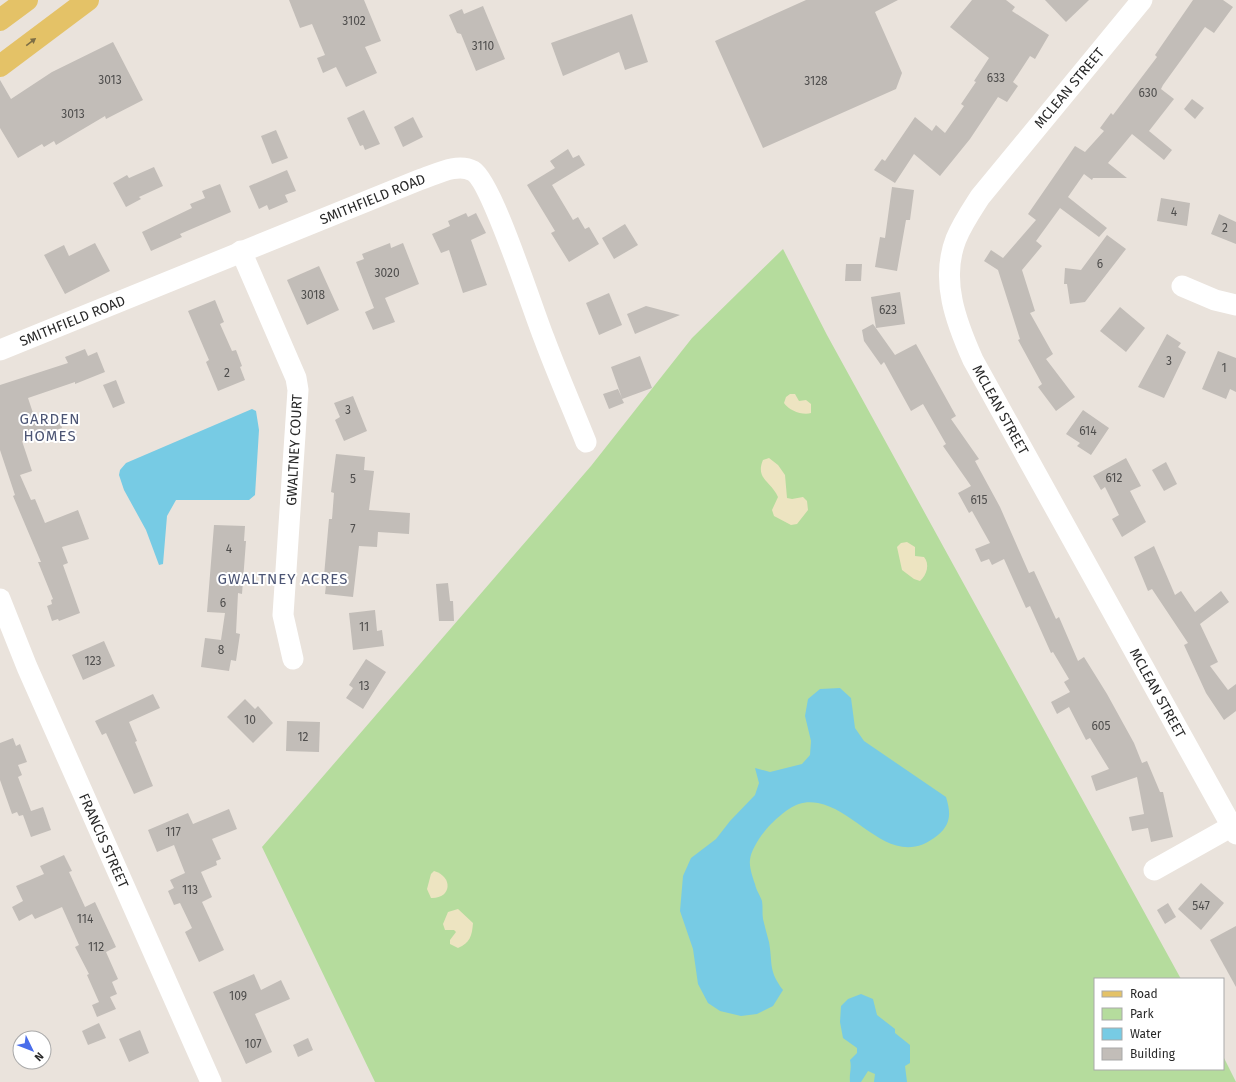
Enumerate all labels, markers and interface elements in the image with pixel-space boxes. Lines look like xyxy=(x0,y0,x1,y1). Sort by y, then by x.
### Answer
house number: 3102 xyxy=(342,14,366,28)
one-way arrow xyxy=(26,38,36,46)
house number: 3110 xyxy=(472,39,495,53)
street label: MCLEAN STREET xyxy=(1031,44,1108,132)
house number: 633 xyxy=(987,71,1005,85)
house number: 3013 xyxy=(98,73,122,87)
house number: 3128 xyxy=(804,74,828,88)
house number: 630 xyxy=(1139,86,1158,100)
house number: 3013 xyxy=(61,107,85,121)
street label: SMITHFIELD ROAD xyxy=(317,171,428,228)
house number: 4 xyxy=(1171,205,1178,219)
house number: 2 xyxy=(1222,221,1228,235)
house number: 6 xyxy=(1097,257,1103,271)
house number: 3020 xyxy=(374,266,400,280)
house number: 3018 xyxy=(301,288,325,302)
street label: SMITHFIELD ROAD xyxy=(17,292,128,350)
house number: 623 xyxy=(879,303,897,317)
house number: 3 xyxy=(1166,354,1172,368)
house number: 1 xyxy=(1221,361,1227,375)
street label: MCLEAN STREET xyxy=(969,362,1032,458)
house number: 2 xyxy=(224,366,230,380)
street label: GWALTNEY COURT xyxy=(283,393,306,506)
house number: 3 xyxy=(345,403,351,417)
district label: GARDEN HOMES xyxy=(19,410,81,445)
house number: 614 xyxy=(1079,424,1097,438)
house number: 612 xyxy=(1106,471,1123,485)
house number: 5 xyxy=(350,472,356,486)
house number: 615 xyxy=(970,493,988,507)
house number: 7 xyxy=(350,522,356,536)
house number: 4 xyxy=(226,542,233,556)
district label: GWALTNEY ACRES xyxy=(218,570,348,588)
house number: 6 xyxy=(220,596,226,610)
house number: 11 xyxy=(359,620,369,634)
house number: 8 xyxy=(218,643,225,657)
street label: MCLEAN STREET xyxy=(1126,646,1189,742)
house number: 123 xyxy=(84,654,102,668)
house number: 13 xyxy=(358,679,370,693)
house number: 10 xyxy=(244,713,256,727)
house number: 605 xyxy=(1091,719,1111,733)
house number: 12 xyxy=(297,730,309,744)
street label: FRANCIS STREET xyxy=(75,791,132,891)
house number: 117 xyxy=(165,825,181,839)
house number: 113 xyxy=(182,883,198,897)
house number: 547 xyxy=(1192,899,1210,913)
house number: 114 xyxy=(77,912,94,926)
house number: 112 xyxy=(88,940,104,954)
legend xyxy=(1094,978,1224,1070)
text: Road xyxy=(1130,987,1158,1001)
house number: 109 xyxy=(229,989,247,1003)
text: Park xyxy=(1130,1007,1154,1021)
text: Water xyxy=(1130,1027,1162,1041)
north arrow xyxy=(12,1030,52,1070)
house number: 107 xyxy=(245,1037,261,1051)
text: Building xyxy=(1130,1047,1176,1061)
text: N xyxy=(32,1049,46,1064)

